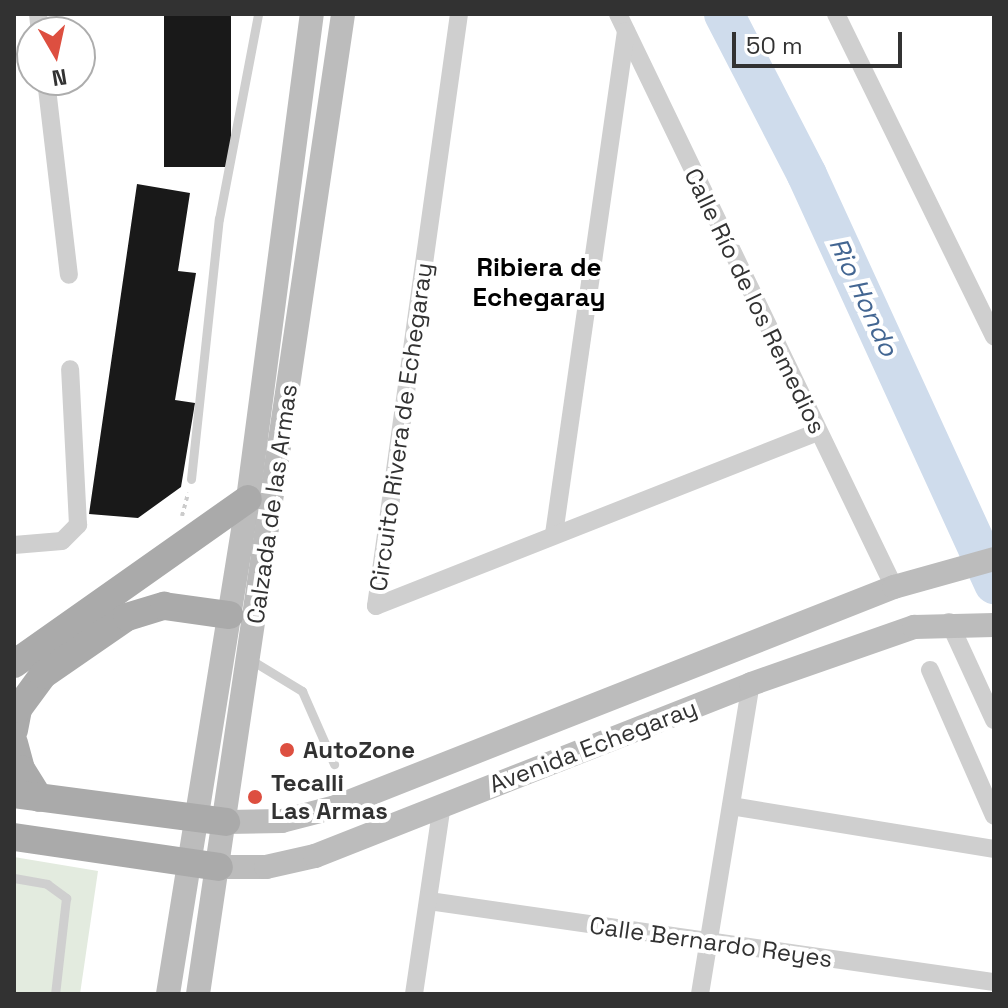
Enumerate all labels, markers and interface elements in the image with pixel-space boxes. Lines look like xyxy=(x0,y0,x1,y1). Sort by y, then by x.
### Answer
north arrow xyxy=(16,16,96,96)
scale bar xyxy=(736,16,906,66)
text: 50 m xyxy=(746,30,803,61)
text: N xyxy=(50,63,69,93)
street label: Calle Río de los Remedios xyxy=(678,164,832,438)
water label: Rio Hondo xyxy=(822,233,904,361)
district label: Ribiera de Echegaray xyxy=(473,252,605,314)
street label: Circuito Rivera de Echegaray xyxy=(364,261,438,593)
street label: Calzada de las Armas xyxy=(241,382,303,626)
street label: Avenida Echegaray xyxy=(485,693,701,799)
place label: AutoZone xyxy=(303,736,415,764)
marker: AutoZone xyxy=(278,741,296,759)
place label: Tecalli Las Armas xyxy=(271,769,388,825)
marker: Tecalli Las Armas xyxy=(246,788,264,806)
street label: Calle Bernardo Reyes xyxy=(588,911,834,973)

